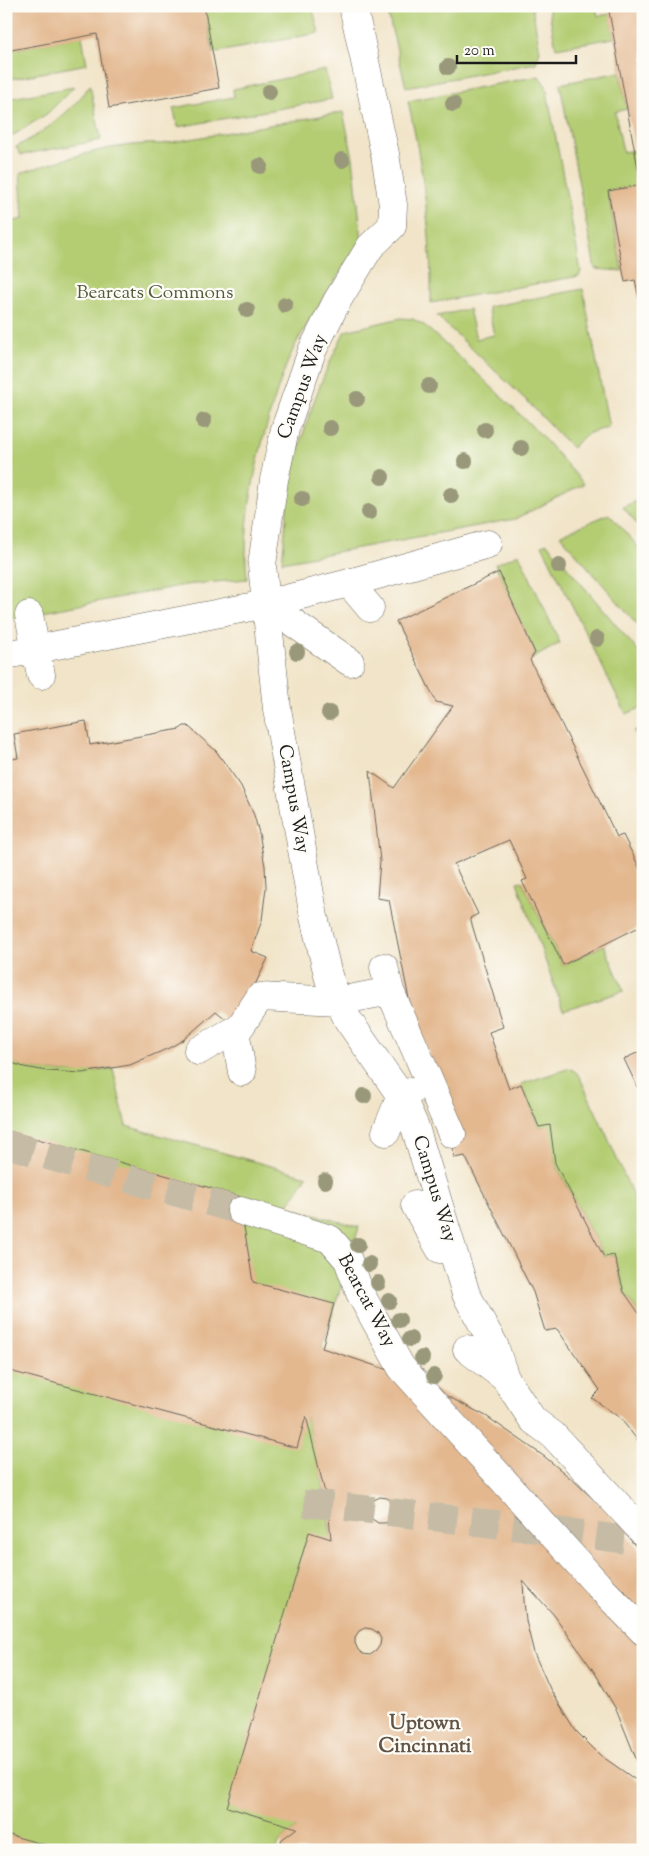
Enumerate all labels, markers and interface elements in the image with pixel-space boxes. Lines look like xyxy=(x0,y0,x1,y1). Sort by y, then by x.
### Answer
scale bar xyxy=(457,32,575,64)
text: 20 m xyxy=(464,41,495,62)
park label: Bearcats Commons xyxy=(76,280,234,307)
street label: Campus Way xyxy=(271,330,335,443)
street label: Campus Way xyxy=(270,742,316,856)
street label: Campus Way xyxy=(405,1132,463,1246)
street label: Bearcat Way xyxy=(330,1250,402,1353)
district label: Uptown Cincinnati xyxy=(378,1710,472,1762)

